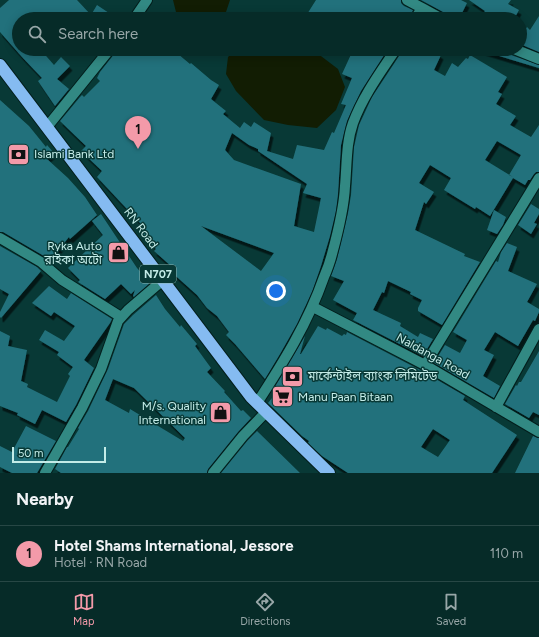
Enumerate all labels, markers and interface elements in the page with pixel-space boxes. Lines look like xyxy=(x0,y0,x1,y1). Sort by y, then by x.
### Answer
search box xyxy=(12,12,527,56)
icon: search xyxy=(26,23,48,45)
text: Search here xyxy=(58,25,138,43)
pin: 1 xyxy=(125,116,151,149)
bank icon: Islami Bank Ltd xyxy=(5,141,31,167)
place label: Islami Bank Ltd xyxy=(34,147,114,161)
street label: RN Road xyxy=(121,205,161,251)
place label: Ryka Auto রাইকা অটো xyxy=(44,239,103,267)
shop icon: Ryka Auto রাইকা অটো xyxy=(105,240,131,266)
road number: N707 xyxy=(140,265,176,283)
your location xyxy=(266,281,286,301)
street label: Naldanga Road xyxy=(394,330,472,382)
bank icon: মার্কেন্টাইল ব্যাংক লিমিটেড xyxy=(279,363,305,389)
place label: মার্কেন্টাইল ব্যাংক লিমিটেড xyxy=(307,368,438,383)
supermarket icon: Manu Paan Bitaan xyxy=(269,384,295,410)
place label: Manu Paan Bitaan xyxy=(298,390,393,404)
place label: M/s. Quality International xyxy=(138,399,207,427)
shop icon: M/s. Quality International xyxy=(208,400,234,426)
scale bar xyxy=(12,445,106,464)
text: 50 m xyxy=(18,447,43,460)
text: Nearby xyxy=(16,489,74,509)
text: Hotel Shams International, Jessore xyxy=(54,537,294,555)
text: 1 xyxy=(26,546,32,561)
text: 110 m xyxy=(490,546,523,561)
text: Hotel · RN Road xyxy=(54,555,147,570)
tab: Map xyxy=(73,591,95,628)
tab: Directions xyxy=(240,591,290,628)
tab: Saved xyxy=(436,591,466,628)

